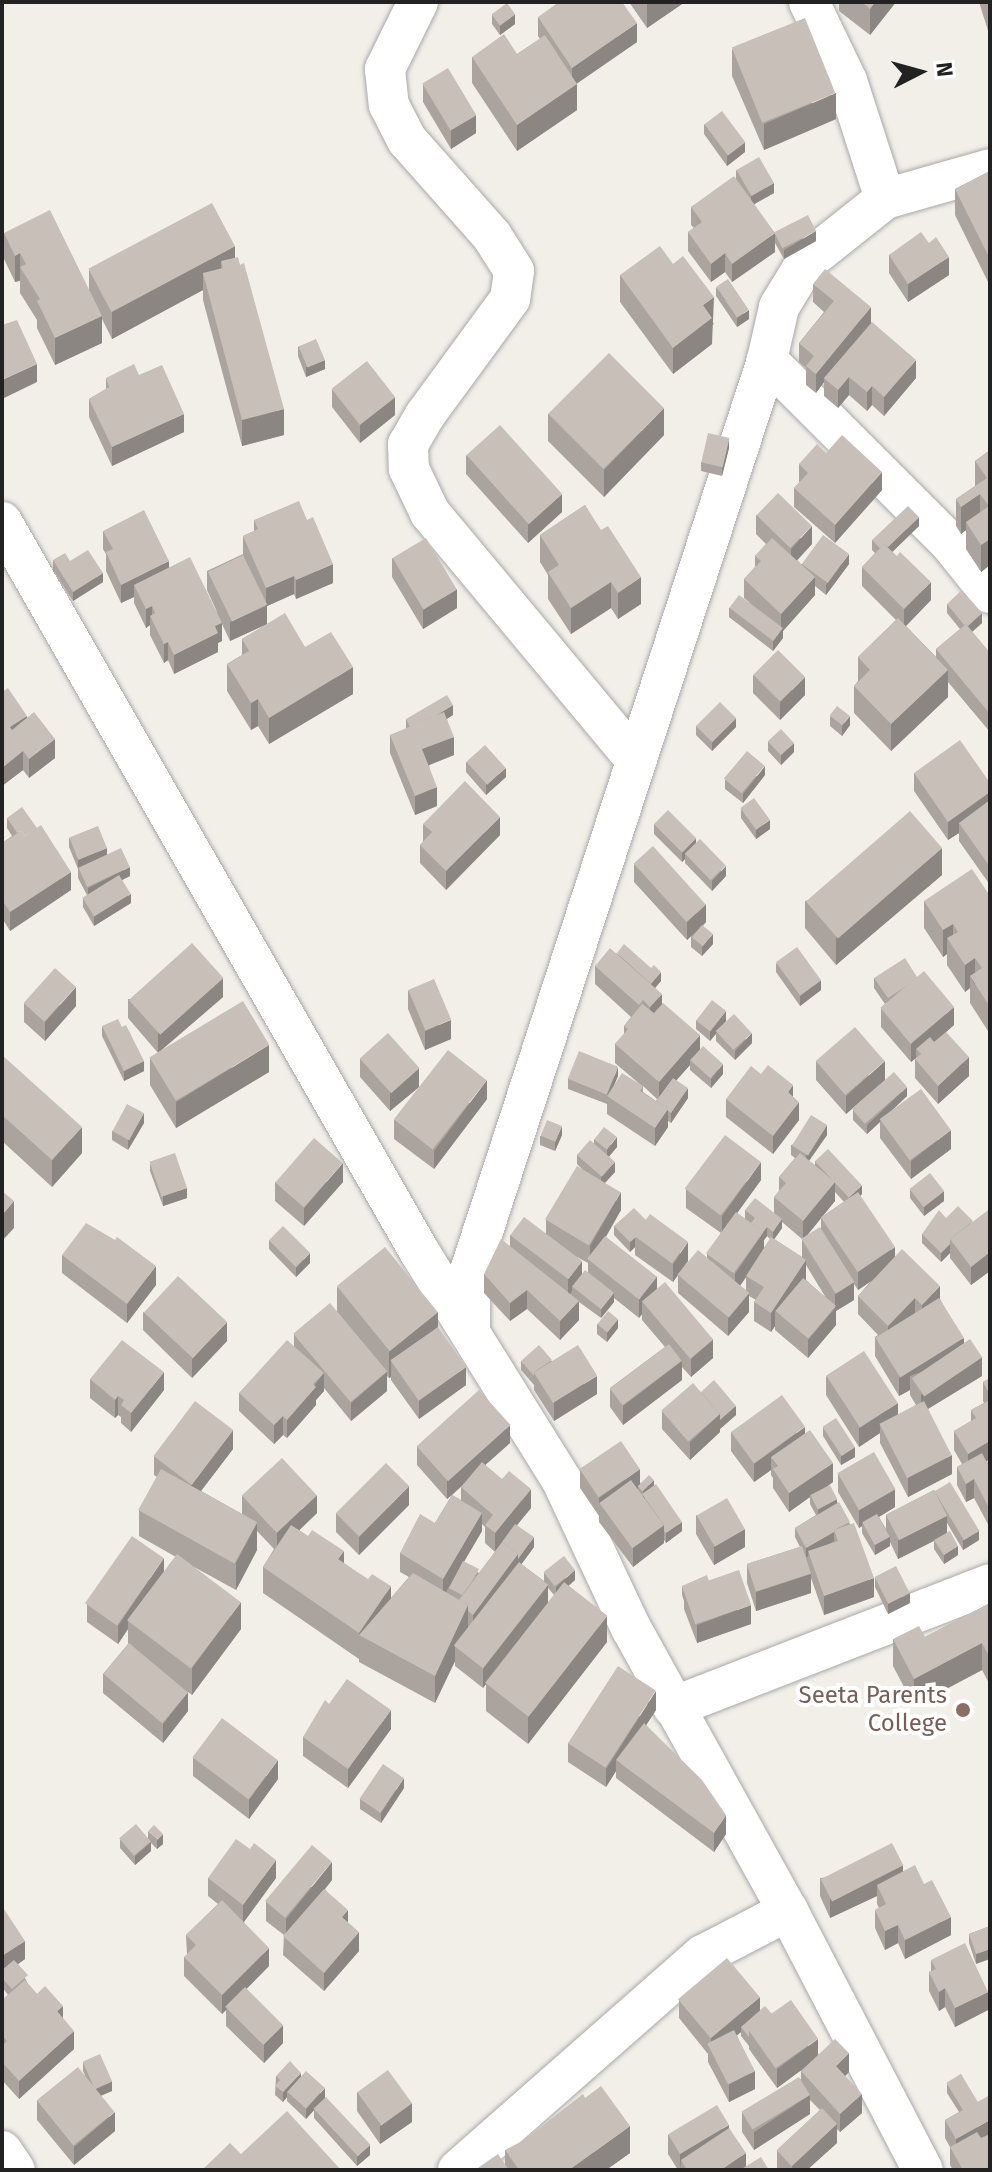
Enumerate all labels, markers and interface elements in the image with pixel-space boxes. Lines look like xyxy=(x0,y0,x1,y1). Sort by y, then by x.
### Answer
north arrow xyxy=(880,32,960,112)
text: N xyxy=(930,61,959,78)
place label: Seeta Parents College xyxy=(799,1682,947,1738)
marker: Seeta Parents College xyxy=(954,1701,972,1719)

